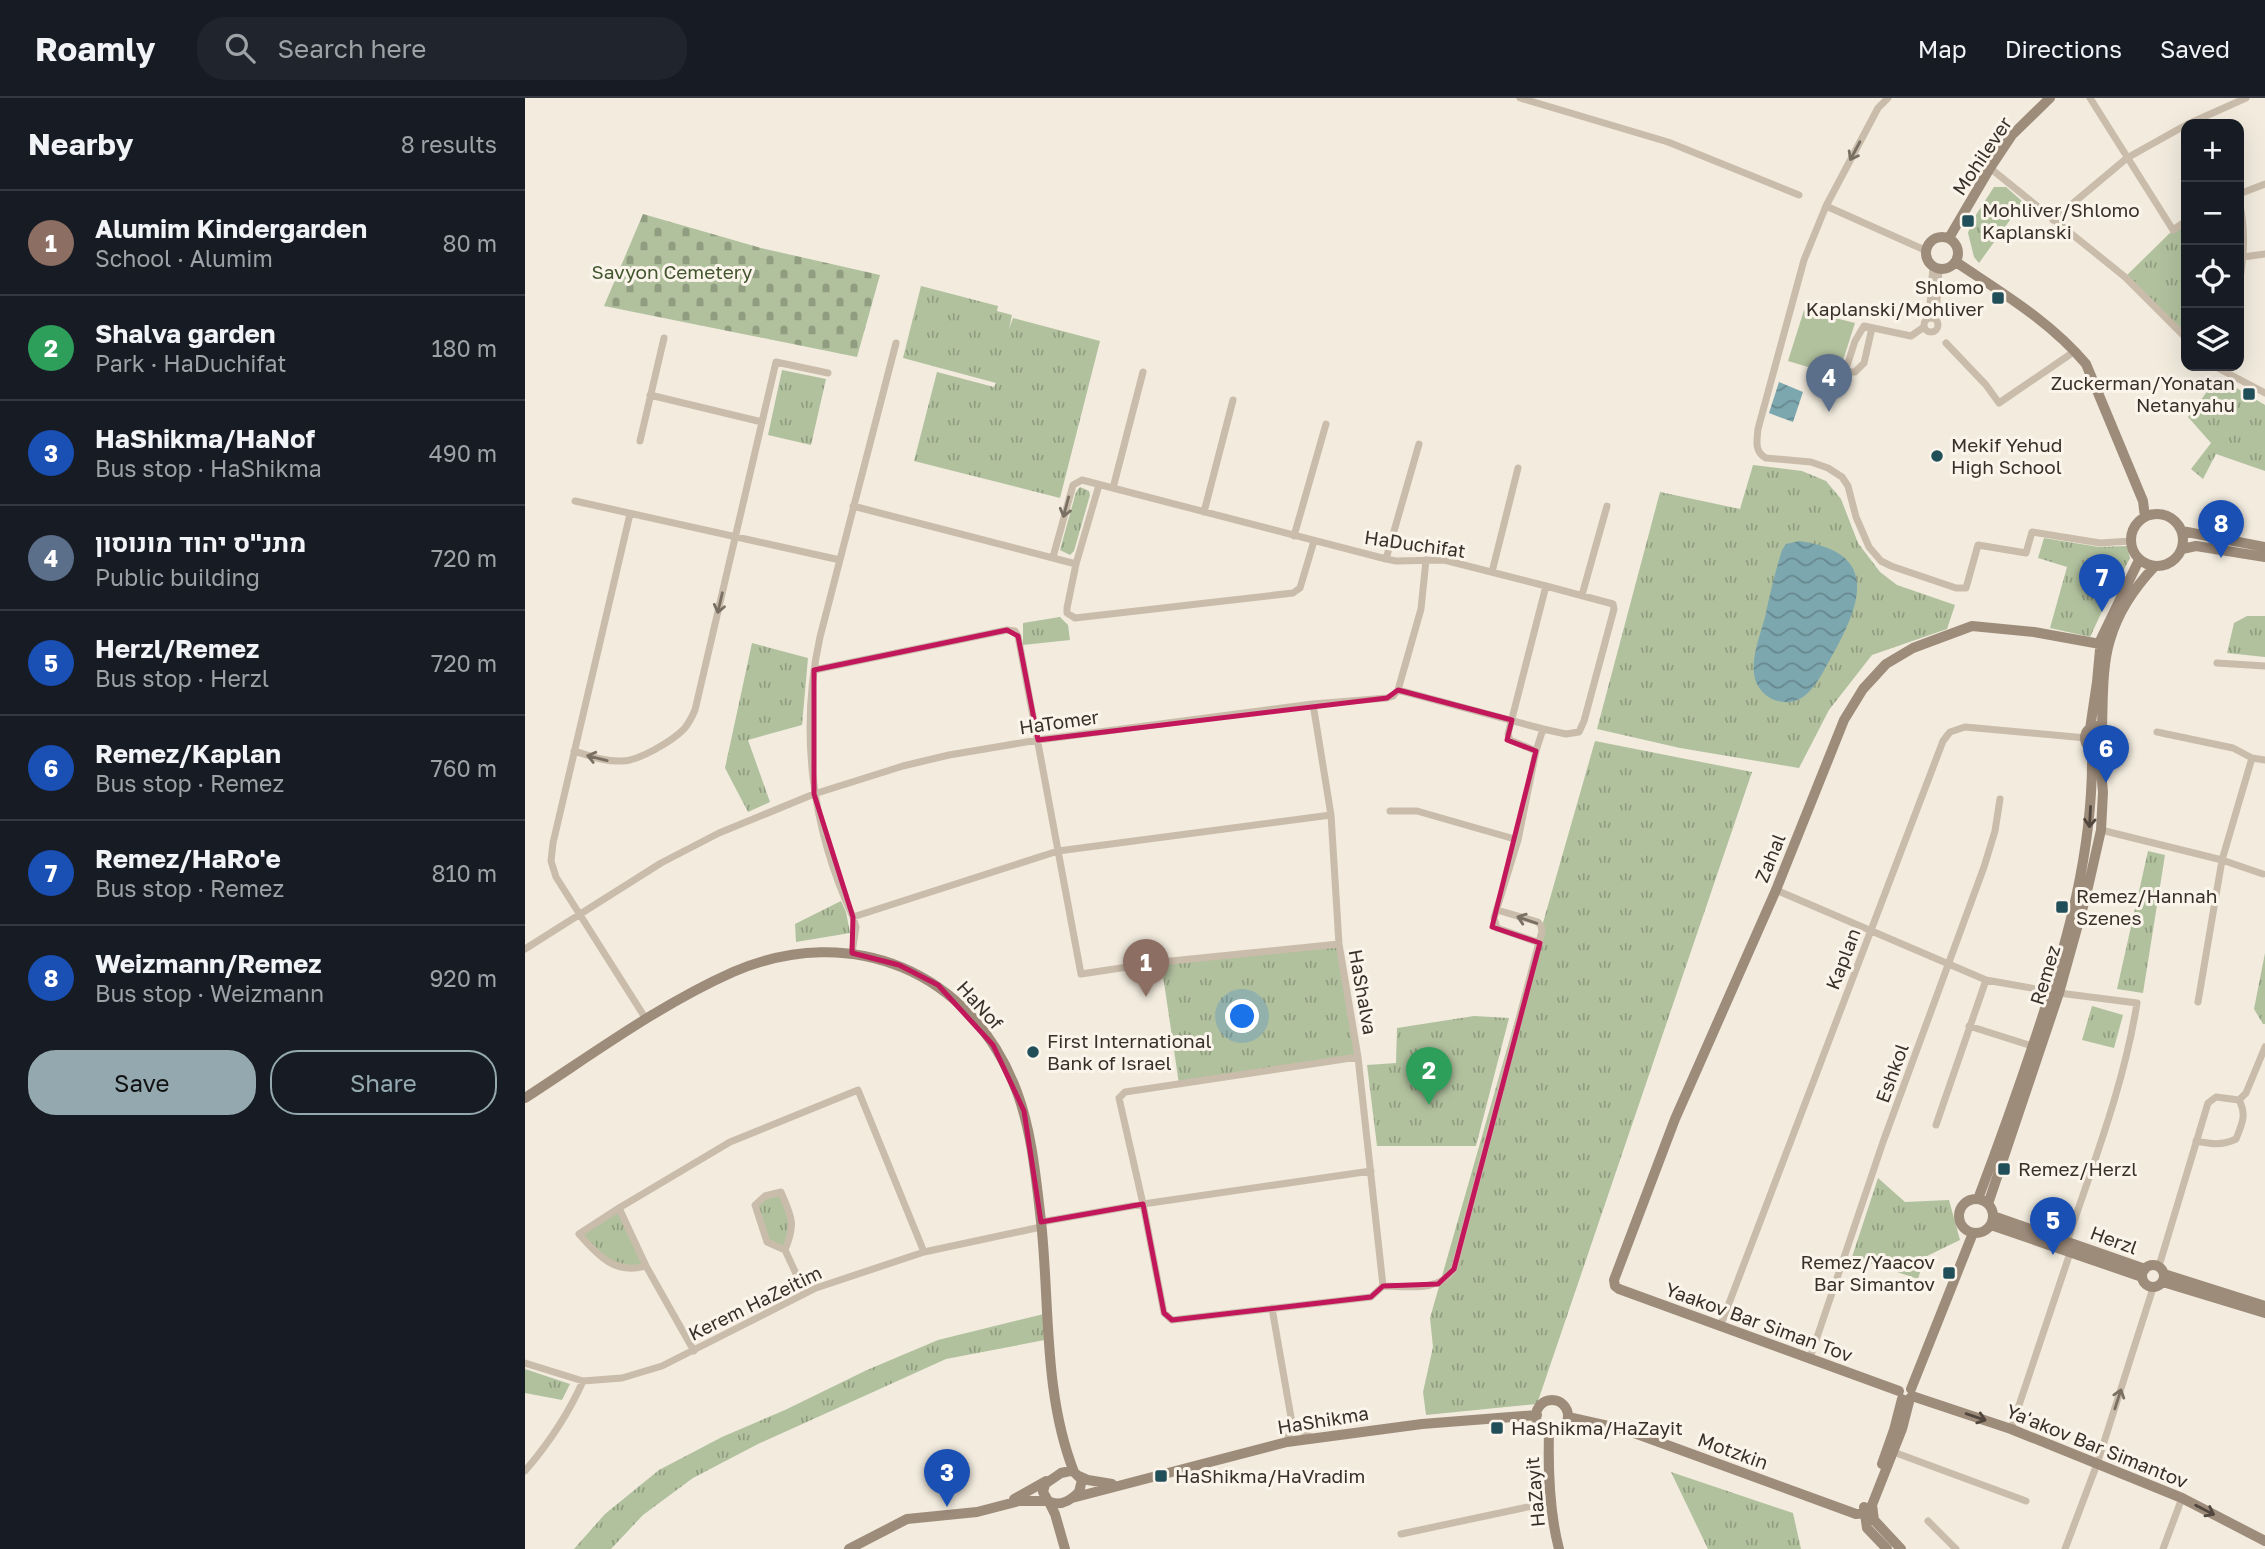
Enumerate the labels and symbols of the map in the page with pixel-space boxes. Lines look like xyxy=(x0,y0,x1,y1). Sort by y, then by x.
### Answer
street label: Mohilever xyxy=(1947,112,2017,199)
one-way arrow xyxy=(1848,140,1862,160)
place label: Mohliver/Shlomo Kaplanski xyxy=(1982,198,2140,243)
marker: Mohliver/Shlomo Kaplanski xyxy=(1960,213,1976,229)
park label: Savyon Cemetery xyxy=(592,260,753,283)
place label: Shlomo Kaplanski/Mohliver xyxy=(1806,275,1985,320)
marker: Shlomo Kaplanski/Mohliver xyxy=(1990,290,2006,306)
pin: 4 xyxy=(1806,354,1852,412)
place label: Zuckerman/Yonatan Netanyahu xyxy=(2051,371,2235,416)
marker: Zuckerman/Yonatan Netanyahu xyxy=(2241,386,2257,402)
place label: Mekif Yehud High School xyxy=(1951,433,2062,478)
marker: Mekif Yehud High School xyxy=(1929,448,1945,464)
one-way arrow xyxy=(1059,496,1072,518)
pin: 8 xyxy=(2198,500,2244,558)
street label: HaDuchifat xyxy=(1363,525,1467,562)
pin: 7 xyxy=(2079,554,2125,612)
one-way arrow xyxy=(712,592,725,614)
street label: HaTomer xyxy=(1018,704,1101,738)
pin: 6 xyxy=(2083,725,2129,783)
one-way arrow xyxy=(586,751,609,764)
one-way arrow xyxy=(2083,805,2096,827)
street label: Zahal xyxy=(1749,830,1790,886)
place label: Remez/Hannah Szenes xyxy=(2076,884,2217,929)
marker: Remez/Hannah Szenes xyxy=(2054,899,2070,915)
one-way arrow xyxy=(1517,913,1539,925)
street label: Kaplan xyxy=(1820,925,1865,993)
pin: 1 xyxy=(1123,939,1169,997)
street label: Remez xyxy=(2025,942,2064,1008)
street label: HaShalva xyxy=(1345,947,1382,1036)
street label: HaNof xyxy=(952,976,1008,1034)
your location xyxy=(1225,999,1259,1033)
place label: First International Bank of Israel xyxy=(1047,1029,1212,1074)
street label: Eshkol xyxy=(1870,1040,1913,1106)
marker: First International Bank of Israel xyxy=(1025,1044,1041,1060)
pin: 2 xyxy=(1406,1047,1452,1105)
place label: Remez/Herzl xyxy=(2018,1157,2137,1180)
marker: Remez/Herzl xyxy=(1996,1161,2012,1177)
pin: 5 xyxy=(2030,1197,2076,1255)
street label: Herzl xyxy=(2087,1220,2141,1259)
place label: Remez/Yaacov Bar Simantov xyxy=(1800,1250,1935,1295)
street label: Kerem HaZeitim xyxy=(684,1260,825,1345)
marker: Remez/Yaacov Bar Simantov xyxy=(1941,1265,1957,1281)
street label: Yaakov Bar Siman Tov xyxy=(1662,1277,1856,1366)
one-way arrow xyxy=(2113,1388,2125,1410)
street label: Ya'akov Bar Simantov xyxy=(2003,1399,2192,1493)
street label: HaShikma xyxy=(1275,1401,1370,1438)
one-way arrow xyxy=(1965,1412,1987,1425)
place label: HaShikma/HaZayit xyxy=(1511,1416,1683,1439)
marker: HaShikma/HaZayit xyxy=(1489,1420,1505,1436)
street label: Motzkin xyxy=(1695,1427,1771,1474)
pin: 3 xyxy=(924,1449,970,1507)
street label: HaZayit xyxy=(1520,1456,1549,1528)
place label: HaShikma/HaVradim xyxy=(1175,1464,1365,1487)
marker: HaShikma/HaVradim xyxy=(1153,1468,1169,1484)
one-way arrow xyxy=(2194,1504,2215,1518)

